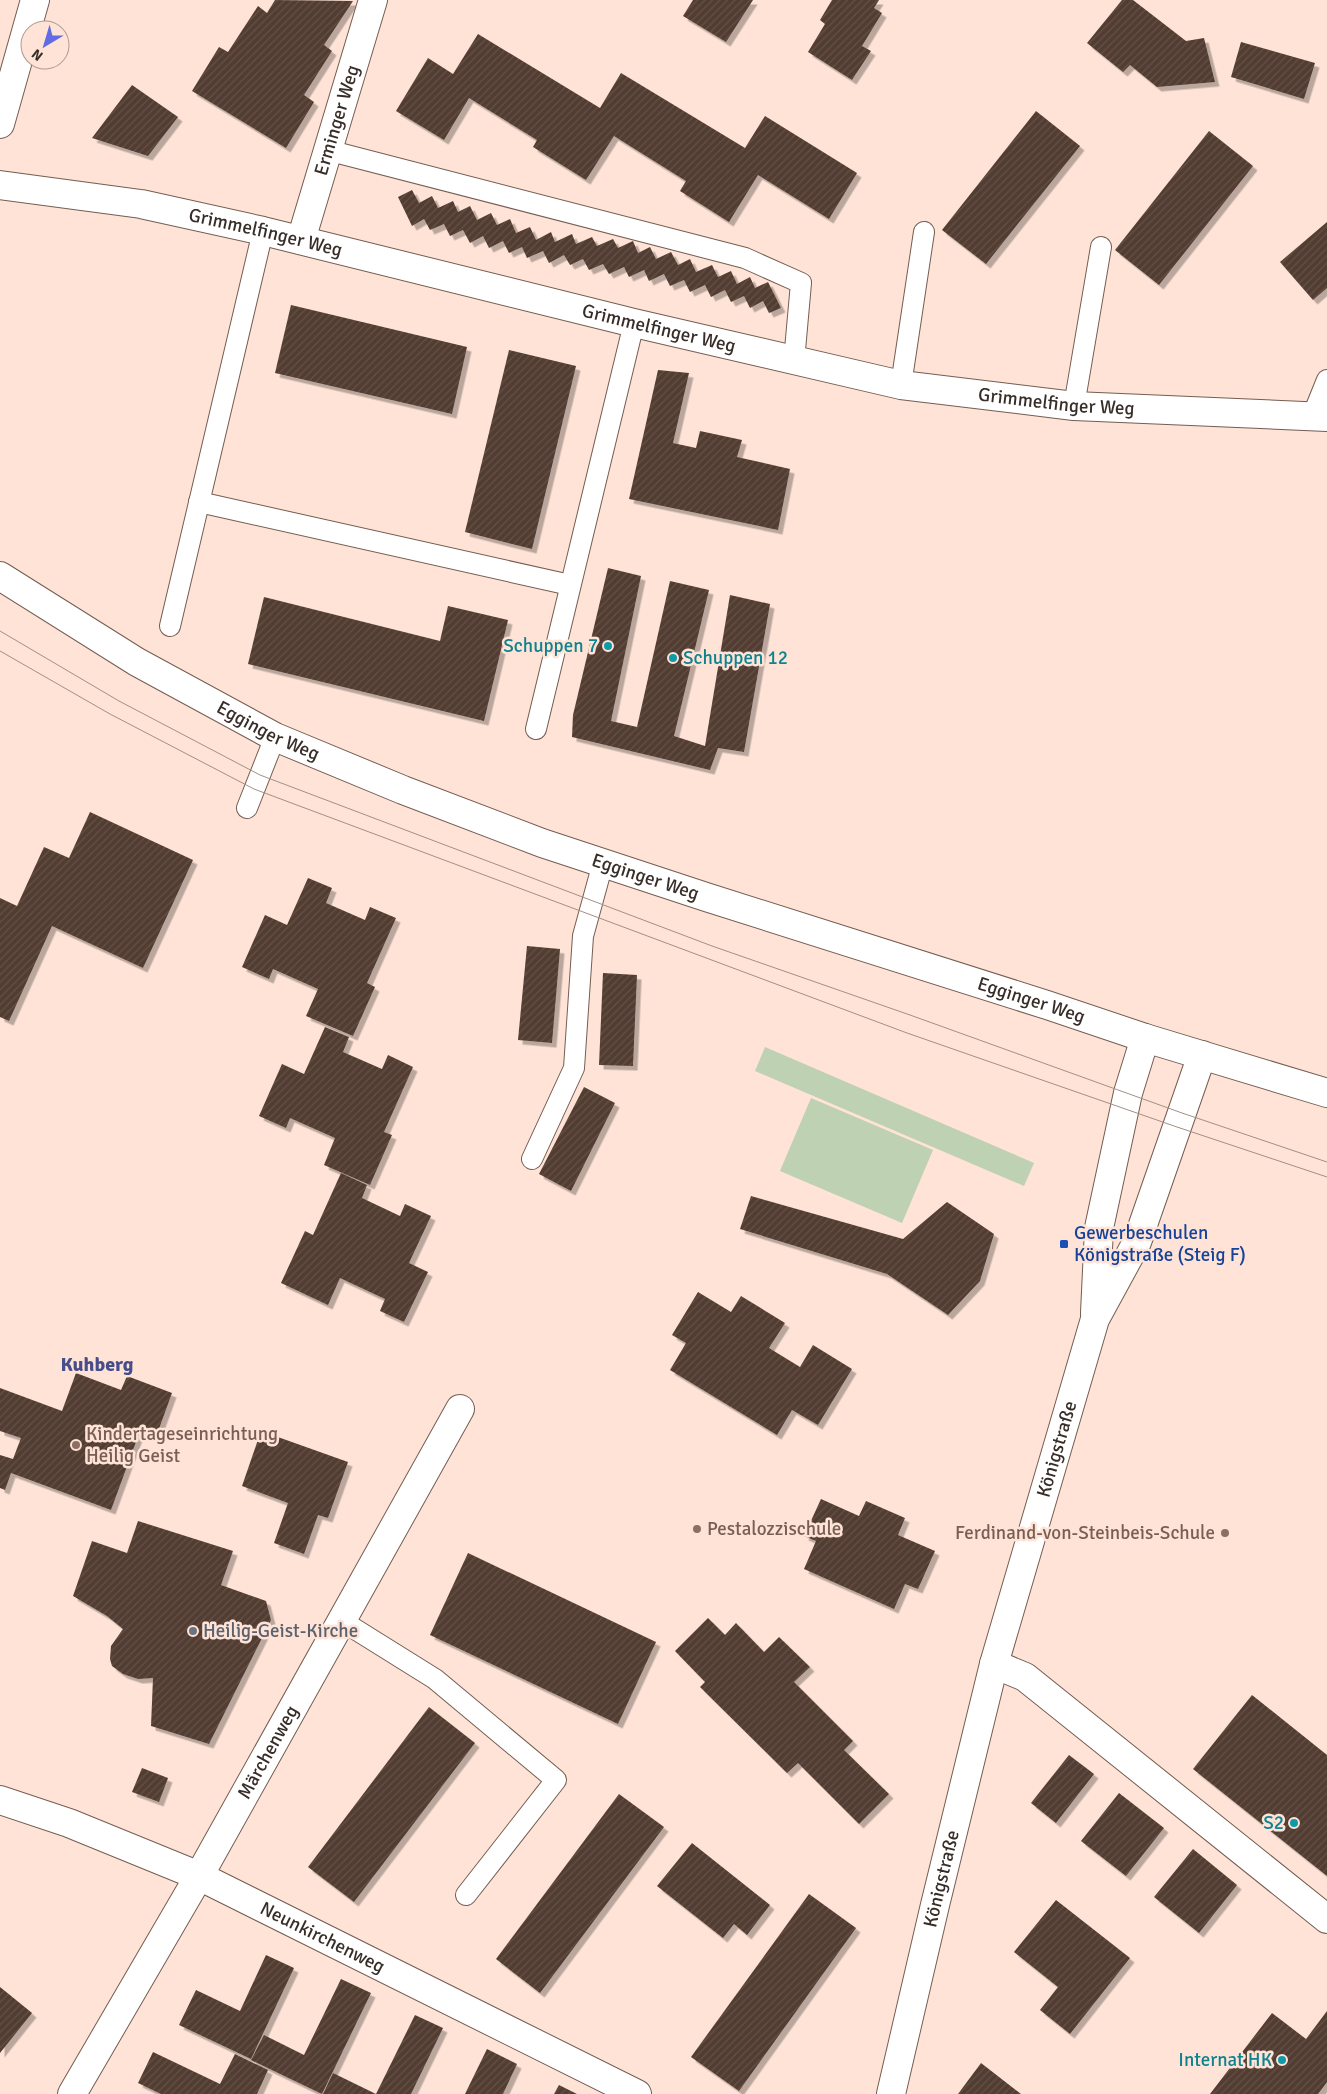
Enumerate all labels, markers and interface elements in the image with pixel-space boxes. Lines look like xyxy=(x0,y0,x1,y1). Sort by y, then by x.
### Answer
north arrow xyxy=(20,20,70,70)
text: N xyxy=(28,45,46,65)
street label: Erminger Weg xyxy=(309,62,365,178)
street label: Grimmelfinger Weg xyxy=(186,203,345,262)
street label: Grimmelfinger Weg xyxy=(580,299,738,358)
street label: Grimmelfinger Weg xyxy=(977,382,1135,421)
place label: Schuppen 7 xyxy=(503,634,598,658)
marker: Schuppen 7 xyxy=(602,640,614,652)
place label: Schuppen 12 xyxy=(683,646,788,670)
marker: Schuppen 12 xyxy=(667,652,679,664)
street label: Egginger Weg xyxy=(212,696,323,766)
street label: Egginger Weg xyxy=(589,848,702,906)
street label: Egginger Weg xyxy=(974,972,1088,1029)
place label: Gewerbeschulen Königstraße (Steig F) xyxy=(1074,1221,1246,1267)
marker: Gewerbeschulen Königstraße (Steig F) xyxy=(1058,1238,1070,1250)
district label: Kuhberg xyxy=(61,1352,134,1377)
street label: Königstraße xyxy=(1031,1398,1082,1500)
place label: Kindertageseinrichtung Heilig Geist xyxy=(86,1422,278,1468)
marker: Kindertageseinrichtung Heilig Geist xyxy=(70,1439,82,1451)
place label: Pestalozzischule xyxy=(707,1517,841,1541)
place label: Ferdinand-von-Steinbeis-Schule xyxy=(955,1521,1215,1545)
marker: Pestalozzischule xyxy=(691,1523,703,1535)
marker: Ferdinand-von-Steinbeis-Schule xyxy=(1219,1527,1231,1539)
place label: Heilig-Geist-Kirche xyxy=(203,1619,358,1643)
marker: Heilig-Geist-Kirche xyxy=(187,1625,199,1637)
street label: Märchenweg xyxy=(232,1701,304,1803)
place label: S2 xyxy=(1263,1811,1284,1835)
marker: S2 xyxy=(1288,1817,1300,1829)
street label: Königstraße xyxy=(918,1828,965,1930)
street label: Neunkirchenweg xyxy=(256,1896,389,1979)
place label: Internat HK xyxy=(1178,2048,1273,2072)
marker: Internat HK xyxy=(1276,2054,1288,2066)

